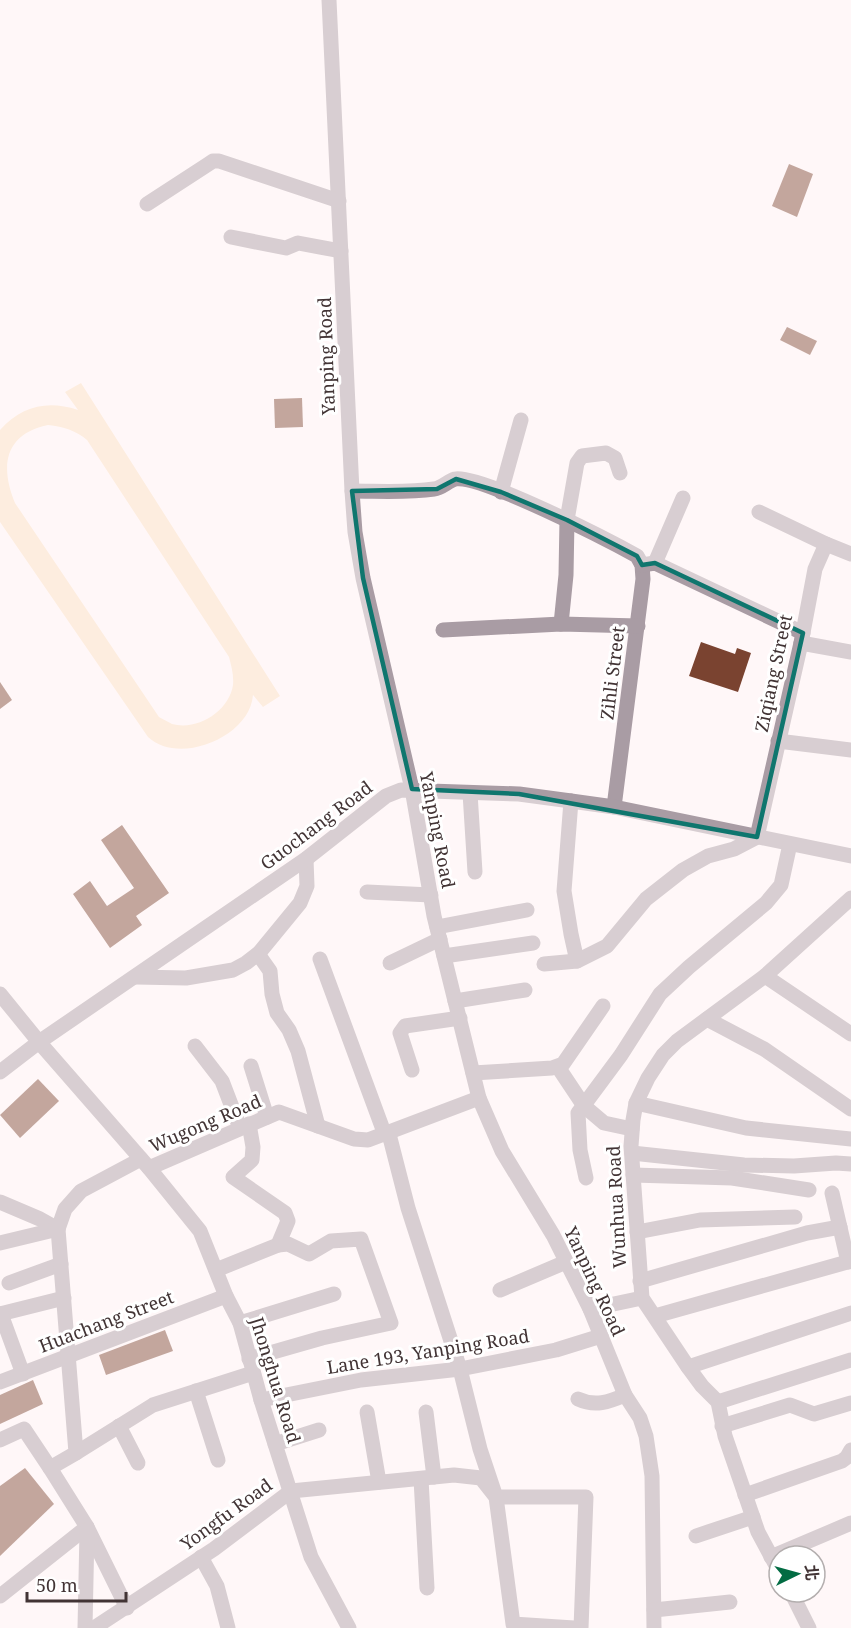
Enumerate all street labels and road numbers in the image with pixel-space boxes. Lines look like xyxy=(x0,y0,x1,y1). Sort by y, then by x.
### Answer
street label: Yanping Road xyxy=(312,297,340,416)
street label: Ziqiang Street xyxy=(749,612,797,734)
street label: Zihli Street xyxy=(594,625,630,721)
street label: Yanping Road xyxy=(415,769,461,890)
street label: Guochang Road xyxy=(255,775,377,875)
street label: Wugong Road xyxy=(145,1089,265,1157)
street label: Wunhua Road xyxy=(601,1145,631,1269)
street label: Yanping Road xyxy=(559,1222,631,1340)
street label: Huachang Street xyxy=(35,1284,177,1358)
street label: Jhonghua Road xyxy=(245,1313,307,1446)
street label: Lane 193, Yanping Road xyxy=(325,1323,531,1379)
street label: Yongfu Road xyxy=(175,1473,277,1556)

